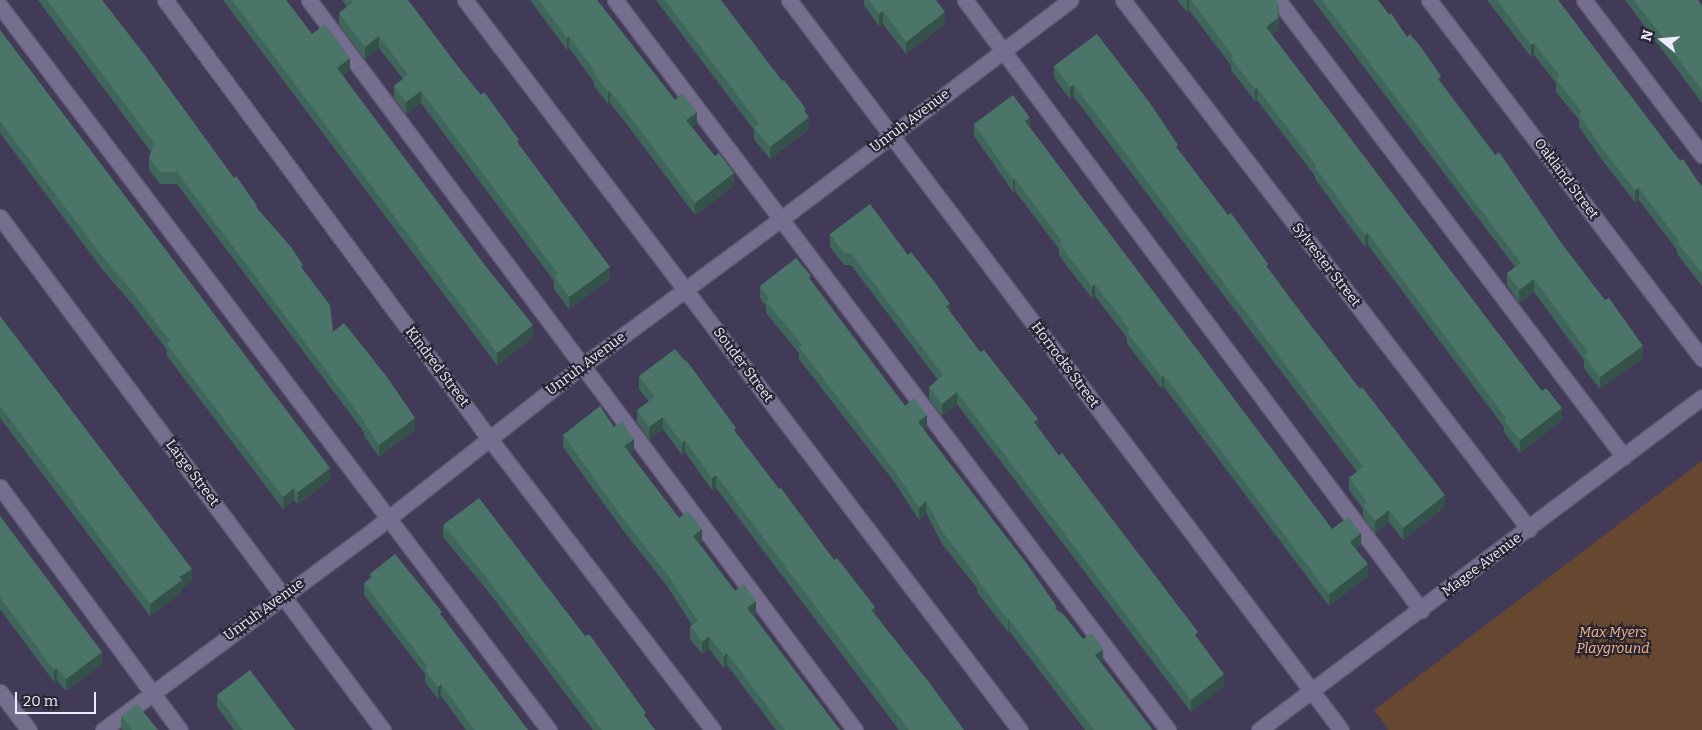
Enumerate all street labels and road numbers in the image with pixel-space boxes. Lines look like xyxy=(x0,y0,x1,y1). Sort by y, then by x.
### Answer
street label: Unruh Avenue xyxy=(867,86,953,156)
street label: Oakland Street xyxy=(1530,135,1602,223)
street label: Sylvester Street xyxy=(1288,220,1364,310)
street label: Horrocks Street xyxy=(1027,319,1103,411)
street label: Kindred Street xyxy=(402,324,472,410)
street label: Souder Street xyxy=(709,324,777,406)
street label: Unruh Avenue xyxy=(543,329,629,399)
street label: Large Street xyxy=(162,437,222,509)
street label: Magee Avenue xyxy=(1439,530,1525,600)
street label: Unruh Avenue xyxy=(221,575,307,645)

